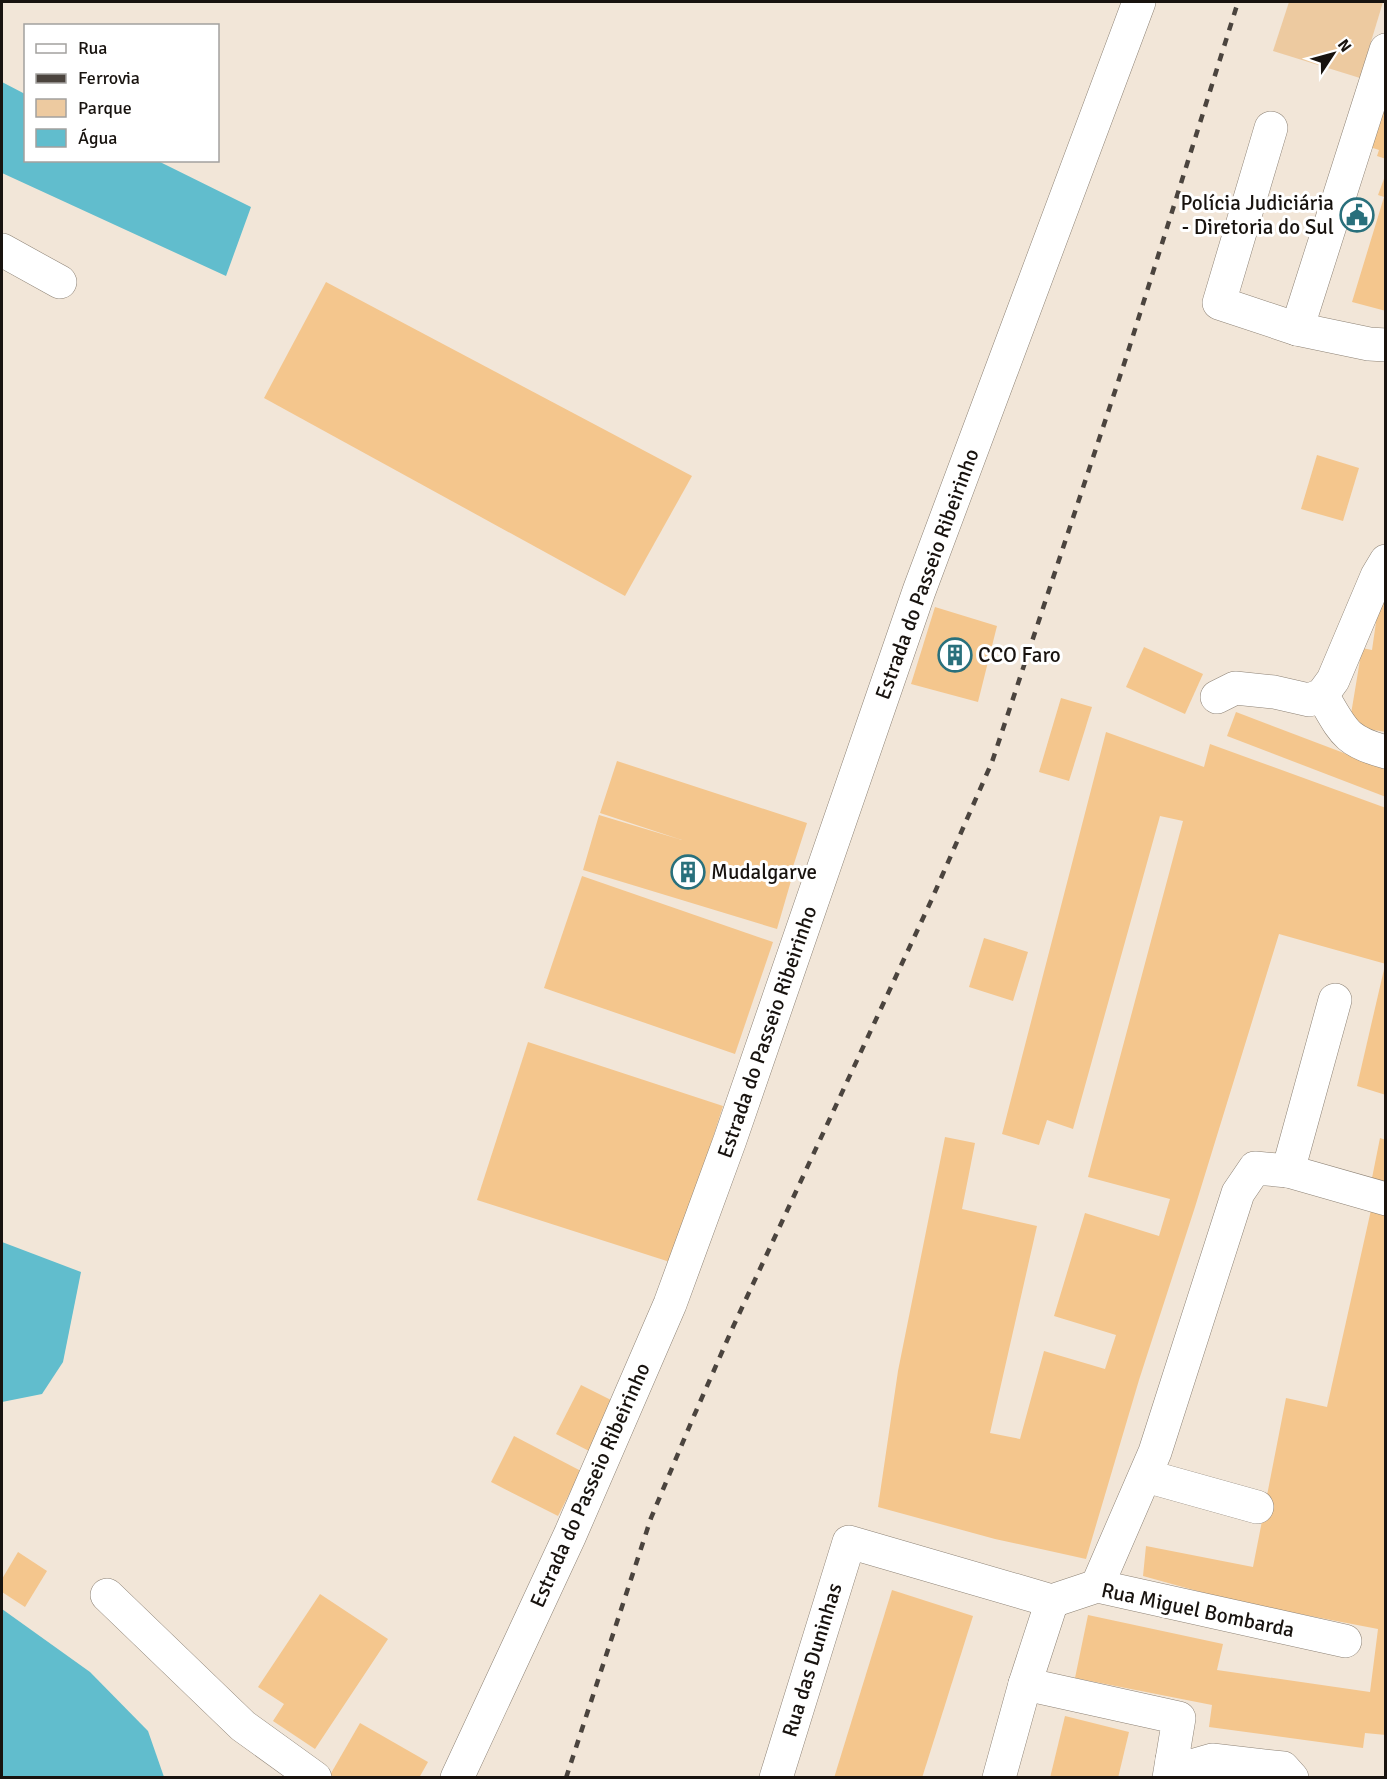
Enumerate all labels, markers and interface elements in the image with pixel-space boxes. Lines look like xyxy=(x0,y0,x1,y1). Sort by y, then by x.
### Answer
legend xyxy=(24,24,219,162)
north arrow xyxy=(1303,24,1363,84)
text: N xyxy=(1333,35,1356,56)
text: Rua xyxy=(78,37,107,59)
text: Ferrovia xyxy=(78,67,140,89)
text: Parque xyxy=(78,97,132,119)
text: Água xyxy=(78,127,117,149)
place label: Polícia Judiciária - Diretoria do Sul xyxy=(1180,190,1334,240)
public building icon: Polícia Judiciária - Diretoria do Sul xyxy=(1339,197,1375,233)
street label: Estrada do Passeio Ribeirinho xyxy=(869,445,985,703)
building icon: CCO Faro xyxy=(937,637,973,673)
place label: CCO Faro xyxy=(978,642,1061,668)
building icon: Mudalgarve xyxy=(670,854,706,890)
place label: Mudalgarve xyxy=(711,859,817,885)
street label: Estrada do Passeio Ribeirinho xyxy=(712,902,822,1162)
street label: Estrada do Passeio Ribeirinho xyxy=(524,1359,656,1611)
street label: Rua Miguel Bombarda xyxy=(1099,1577,1297,1643)
street label: Rua das Duninhas xyxy=(776,1580,848,1740)

